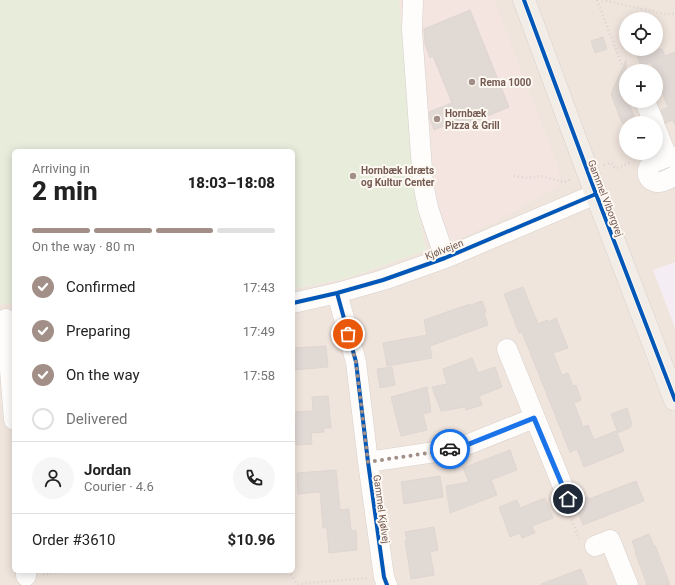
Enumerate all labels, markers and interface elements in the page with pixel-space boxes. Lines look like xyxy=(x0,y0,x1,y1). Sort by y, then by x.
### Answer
map controls xyxy=(619,12,663,160)
button: locate xyxy=(619,12,663,56)
button: + xyxy=(619,64,663,108)
marker: Rema 1000 xyxy=(467,77,477,87)
place label: Rema 1000 xyxy=(480,77,532,88)
place label: Hornbæk Pizza & Grill xyxy=(445,108,500,131)
marker: Hornbæk Pizza & Grill xyxy=(432,114,442,124)
button: − xyxy=(619,116,663,160)
street label: Gammel Viborgvej xyxy=(586,158,625,238)
text: Arriving in xyxy=(32,161,90,176)
place label: Hornbæk Idræts og Kultur Center xyxy=(361,165,435,188)
marker: Hornbæk Idræts og Kultur Center xyxy=(348,171,358,181)
text: 18:03–18:08 xyxy=(188,174,275,192)
text: 2 min xyxy=(32,176,98,206)
street label: Kjølvejen xyxy=(424,237,465,262)
text: On the way · 80 m xyxy=(32,239,135,254)
icon: check xyxy=(32,276,54,298)
text: Confirmed xyxy=(66,278,136,296)
text: 17:43 xyxy=(243,280,275,295)
pin xyxy=(331,317,365,351)
icon: check xyxy=(32,320,54,342)
text: Preparing xyxy=(66,322,130,340)
icon: bag xyxy=(337,323,359,345)
text: 17:49 xyxy=(243,324,275,339)
icon: check xyxy=(32,364,54,386)
text: On the way xyxy=(66,366,140,384)
text: 17:58 xyxy=(243,368,275,383)
text: Delivered xyxy=(66,410,128,428)
courier xyxy=(430,429,470,469)
icon: car xyxy=(439,438,461,460)
button: person xyxy=(32,457,74,499)
button: phone xyxy=(233,457,275,499)
text: Jordan xyxy=(84,461,131,479)
street label: Gammel Kjølvej xyxy=(371,474,392,544)
text: Courier · 4.6 xyxy=(84,479,154,494)
pin xyxy=(551,482,585,516)
icon: home xyxy=(557,488,579,510)
text: Order #3610 xyxy=(32,531,115,549)
text: $10.96 xyxy=(228,531,275,549)

